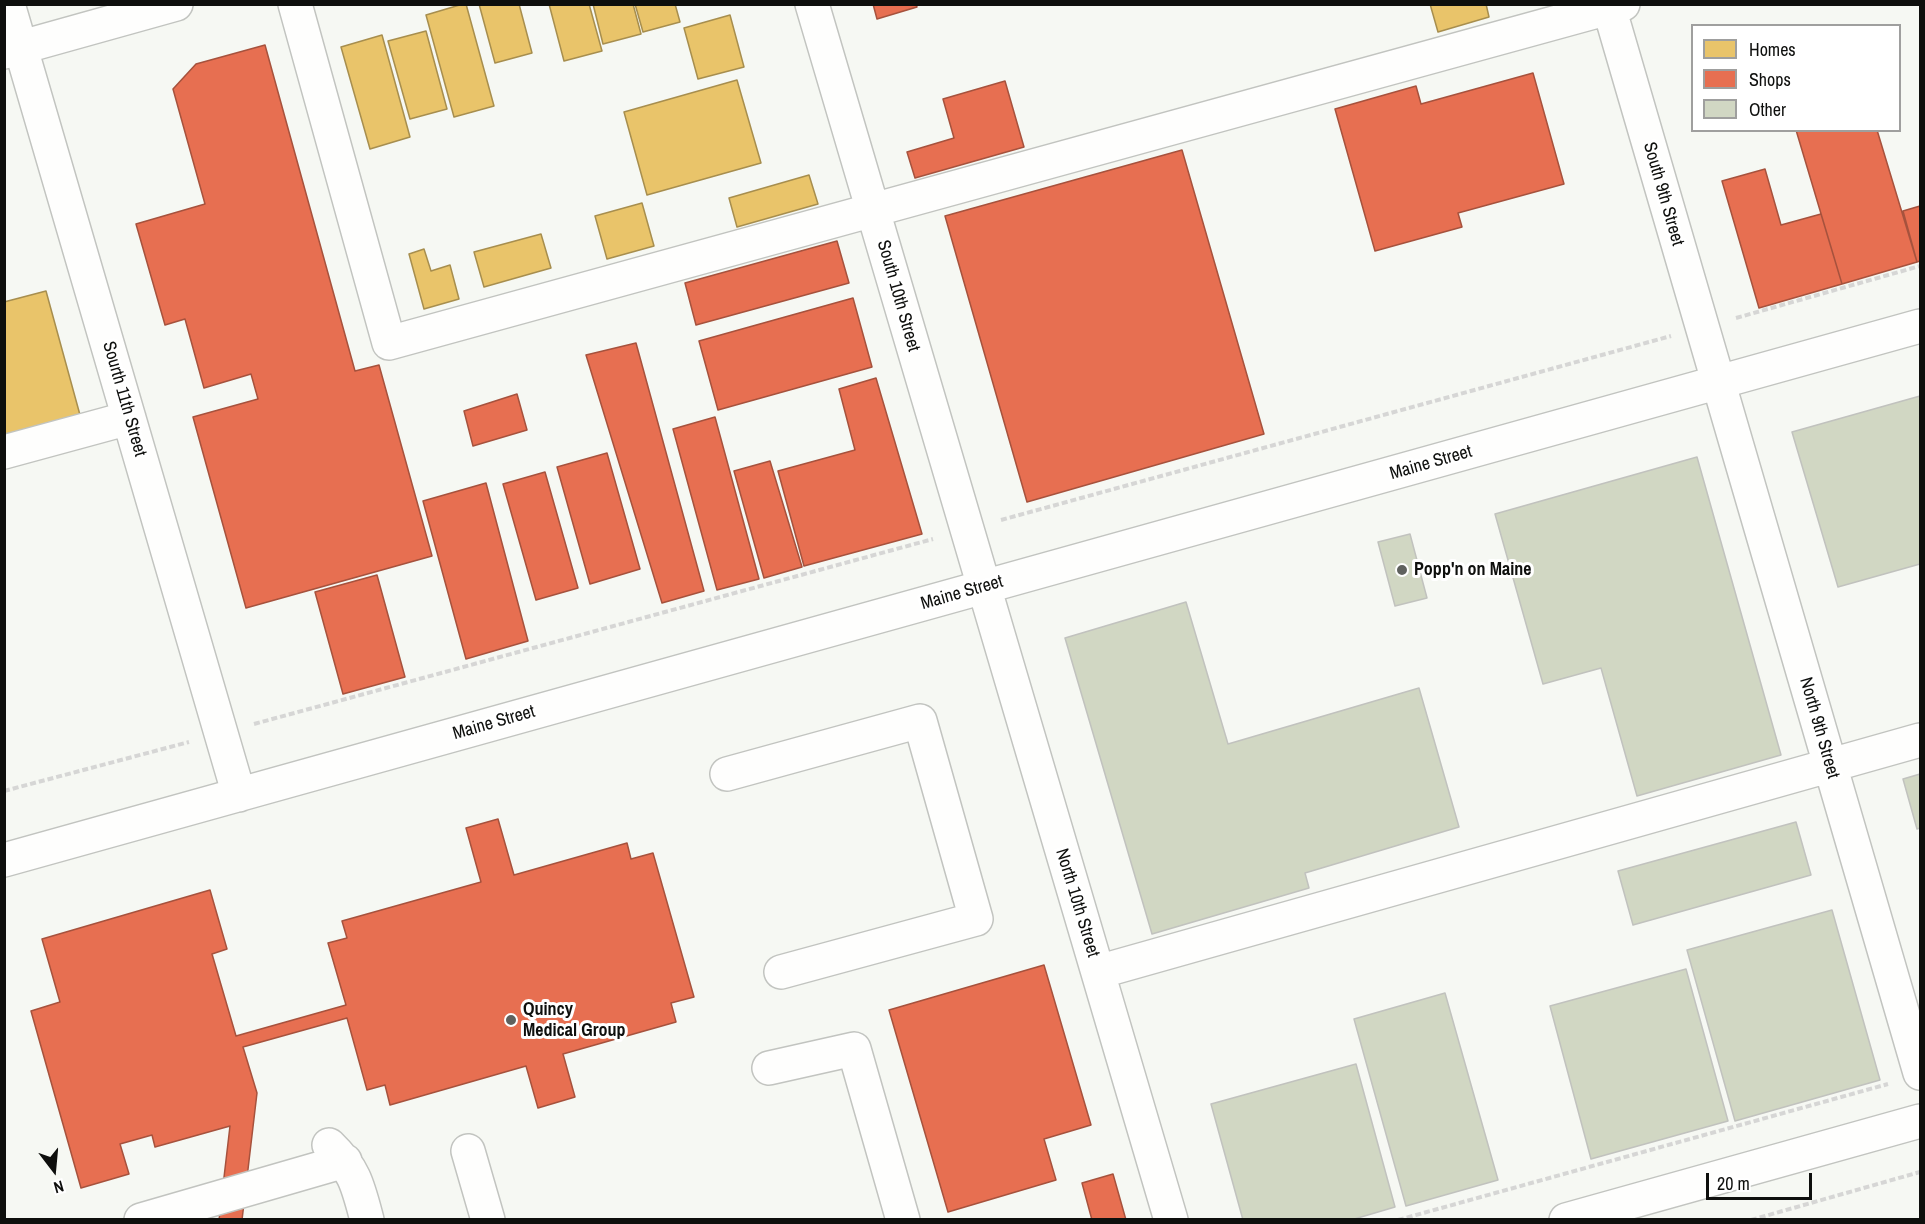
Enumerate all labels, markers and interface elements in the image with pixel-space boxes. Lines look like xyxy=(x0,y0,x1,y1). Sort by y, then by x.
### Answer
legend xyxy=(1691,24,1901,132)
text: Homes xyxy=(1749,37,1796,62)
text: Shops xyxy=(1749,67,1791,92)
text: Other xyxy=(1749,97,1786,122)
street label: South 9th Street xyxy=(1638,140,1688,248)
street label: South 10th Street xyxy=(872,238,924,354)
street label: Sourth 11th Street xyxy=(97,339,151,459)
street label: Maine Street xyxy=(1387,441,1475,485)
place label: Popp'n on Maine xyxy=(1414,559,1532,581)
marker: Popp'n on Maine xyxy=(1395,563,1409,577)
street label: Maine Street xyxy=(918,571,1006,615)
street label: North 9th Street xyxy=(1794,675,1844,781)
street label: Maine Street xyxy=(450,701,538,745)
street label: North 10th Street xyxy=(1050,846,1104,960)
place label: Quincy Medical Group xyxy=(523,999,626,1042)
marker: Quincy Medical Group xyxy=(504,1013,518,1027)
north arrow xyxy=(24,1140,84,1200)
scale bar xyxy=(1709,1161,1816,1199)
text: 20 m xyxy=(1717,1171,1750,1196)
text: N xyxy=(51,1175,67,1199)

